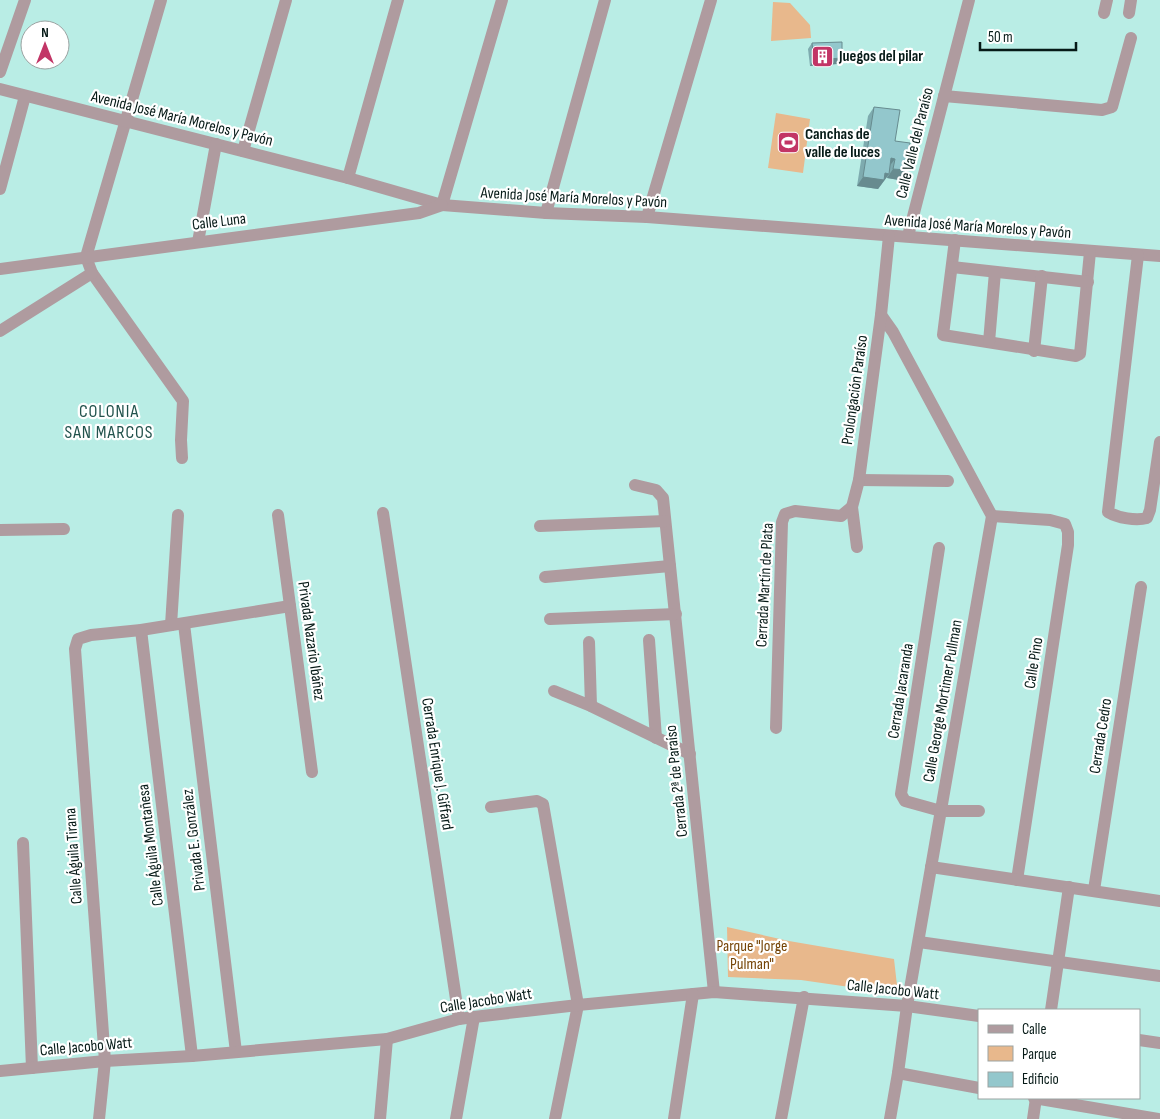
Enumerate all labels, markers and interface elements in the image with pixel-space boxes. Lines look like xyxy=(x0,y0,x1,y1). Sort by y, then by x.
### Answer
north arrow xyxy=(20,20,70,70)
scale bar xyxy=(980,20,1076,52)
text: N xyxy=(41,24,49,41)
text: 50 m xyxy=(988,28,1013,47)
building icon: Juegos del pilar xyxy=(811,44,835,68)
place label: Juegos del pilar xyxy=(838,47,923,66)
street label: Calle Valle del Paraíso xyxy=(892,86,938,200)
street label: Avenida José María Morelos y Pavón xyxy=(88,87,275,151)
place label: Canchas de valle de luces xyxy=(805,125,880,162)
sports icon: Canchas de valle de luces xyxy=(777,131,801,155)
street label: Avenida José María Morelos y Pavón xyxy=(479,184,668,212)
street label: Calle Luna xyxy=(191,209,247,235)
street label: Avenida José María Morelos y Pavón xyxy=(883,211,1072,243)
street label: Prolongación Paraíso xyxy=(838,334,872,446)
district label: COLONIA SAN MARCOS xyxy=(64,401,154,443)
street label: Cerrada Martín de Plata xyxy=(752,522,778,648)
street label: Privada Nazario Ibáñez xyxy=(293,580,329,702)
street label: Calle George Mortimer Pullman xyxy=(919,618,967,784)
street label: Calle Pino xyxy=(1021,636,1047,690)
street label: Cerrada Jacaranda xyxy=(884,642,918,740)
street label: Cerrada Enrique J. Giffard xyxy=(417,697,457,831)
street label: Cerrada Cedro xyxy=(1086,697,1116,775)
street label: Cerrada 2ª de Paraíso xyxy=(662,724,692,838)
street label: Calle Águila Montañesa xyxy=(134,783,168,907)
street label: Privada E. González xyxy=(178,788,210,892)
street label: Calle Águila Tirana xyxy=(61,807,87,905)
park label: Parque "Jorge Pulman" xyxy=(717,937,787,974)
street label: Calle Jacobo Watt xyxy=(846,976,940,1004)
street label: Calle Jacobo Watt xyxy=(439,984,533,1018)
legend xyxy=(978,1009,1140,1099)
text: Calle xyxy=(1022,1020,1046,1039)
street label: Calle Jacobo Watt xyxy=(39,1033,133,1061)
text: Parque xyxy=(1022,1045,1057,1064)
text: Edificio xyxy=(1022,1070,1059,1089)

